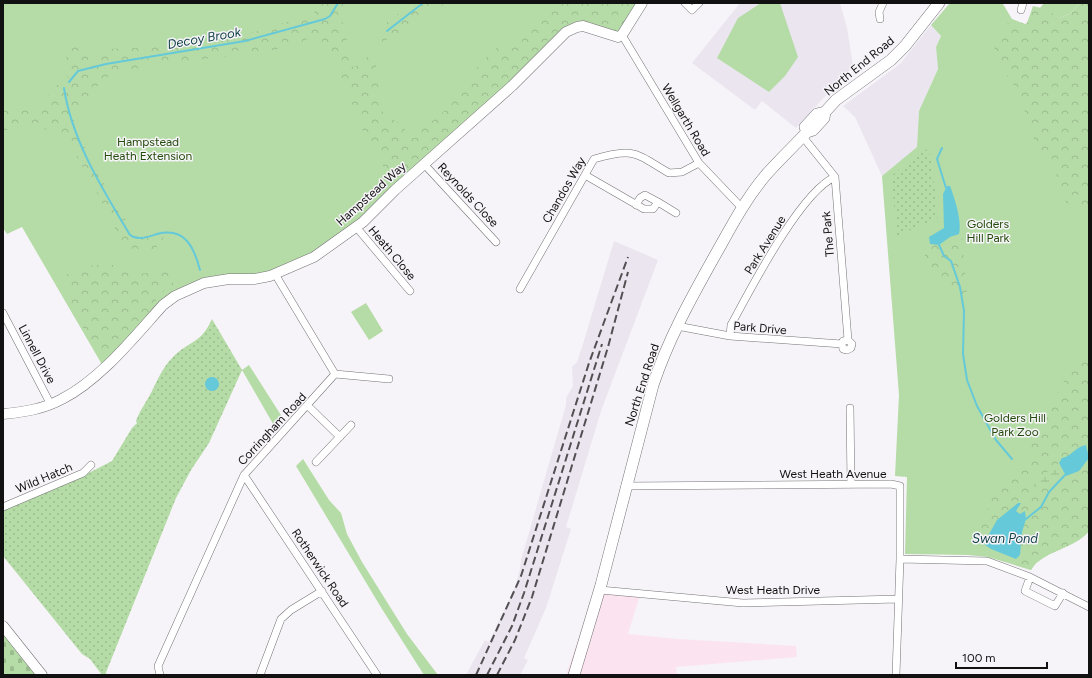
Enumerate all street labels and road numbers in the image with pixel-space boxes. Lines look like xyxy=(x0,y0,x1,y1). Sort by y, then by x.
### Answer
street label: North End Road xyxy=(821,34,897,98)
street label: Wellgarth Road xyxy=(659,81,713,159)
street label: Chandos Way xyxy=(539,154,589,226)
street label: Hampstead Way xyxy=(333,159,409,229)
street label: Reynolds Close xyxy=(435,160,502,230)
street label: The Park xyxy=(819,210,837,257)
street label: Park Avenue xyxy=(741,213,789,277)
street label: Heath Close xyxy=(365,223,419,283)
street label: Park Drive xyxy=(733,319,788,337)
street label: Linnell Drive xyxy=(16,322,59,386)
street label: North End Road xyxy=(622,342,662,428)
street label: Corringham Road xyxy=(235,390,309,468)
street label: Wild Hatch xyxy=(14,460,75,496)
street label: West Heath Avenue xyxy=(779,467,887,481)
street label: Rotherwick Road xyxy=(289,526,351,610)
street label: West Heath Drive xyxy=(726,583,821,597)

